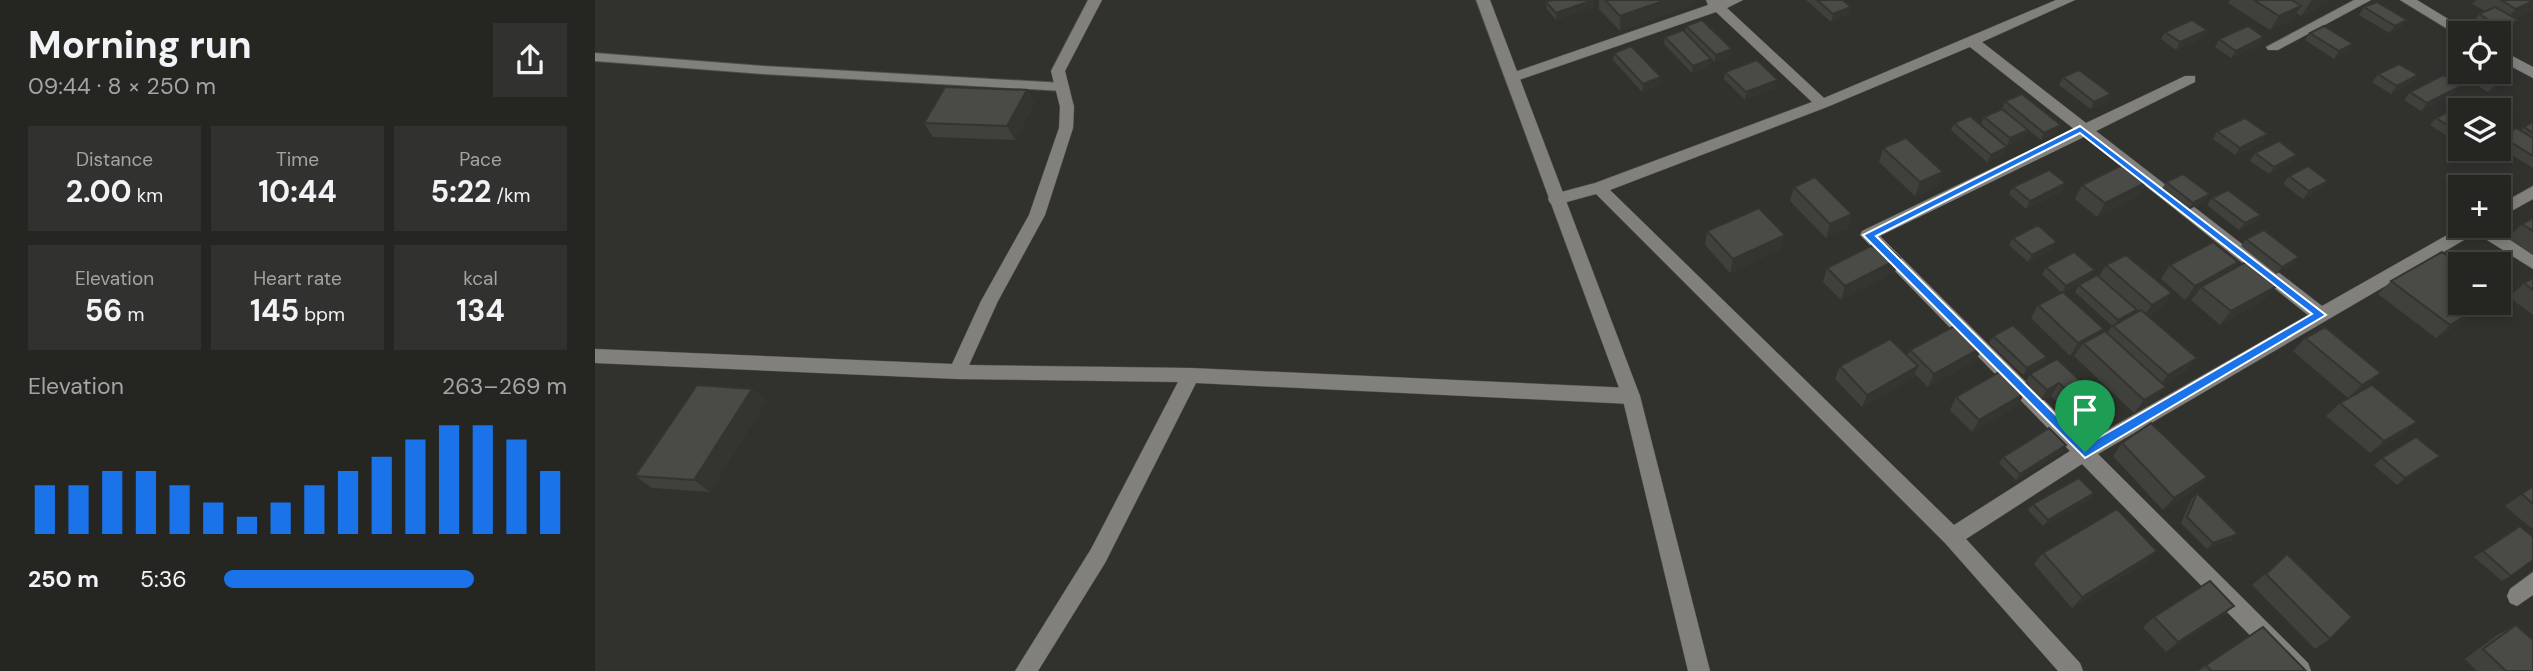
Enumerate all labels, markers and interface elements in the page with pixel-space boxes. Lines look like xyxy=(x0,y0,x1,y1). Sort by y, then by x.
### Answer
text: Morning run xyxy=(28,20,252,70)
map controls xyxy=(2448,21,2511,315)
button: locate xyxy=(2448,21,2511,84)
button: share xyxy=(493,23,567,97)
text: 09:44 · 8 × 250 m xyxy=(28,71,216,101)
button: layers xyxy=(2448,98,2511,161)
text: Distance xyxy=(76,147,153,172)
text: Time xyxy=(276,147,319,172)
text: Pace xyxy=(459,147,502,172)
text: 2.00 xyxy=(66,172,132,211)
text: 10:44 xyxy=(258,172,337,211)
text: 5:22 xyxy=(431,172,491,211)
button: + xyxy=(2448,175,2511,238)
text: km xyxy=(132,183,163,208)
text: /km xyxy=(491,183,530,208)
button: − xyxy=(2448,252,2511,315)
text: Elevation xyxy=(75,266,154,291)
text: Heart rate xyxy=(253,266,342,291)
text: kcal xyxy=(463,266,498,291)
text: 56 xyxy=(85,291,122,330)
text: 145 xyxy=(250,291,299,330)
text: 134 xyxy=(456,291,505,330)
text: m xyxy=(122,302,144,327)
text: bpm xyxy=(299,302,345,327)
text: Elevation xyxy=(28,371,124,401)
text: 263–269 m xyxy=(442,371,567,401)
pin xyxy=(2055,380,2115,452)
icon: arrive xyxy=(2066,391,2104,429)
text: 250 m xyxy=(28,564,99,594)
text: 5:36 xyxy=(140,564,187,594)

